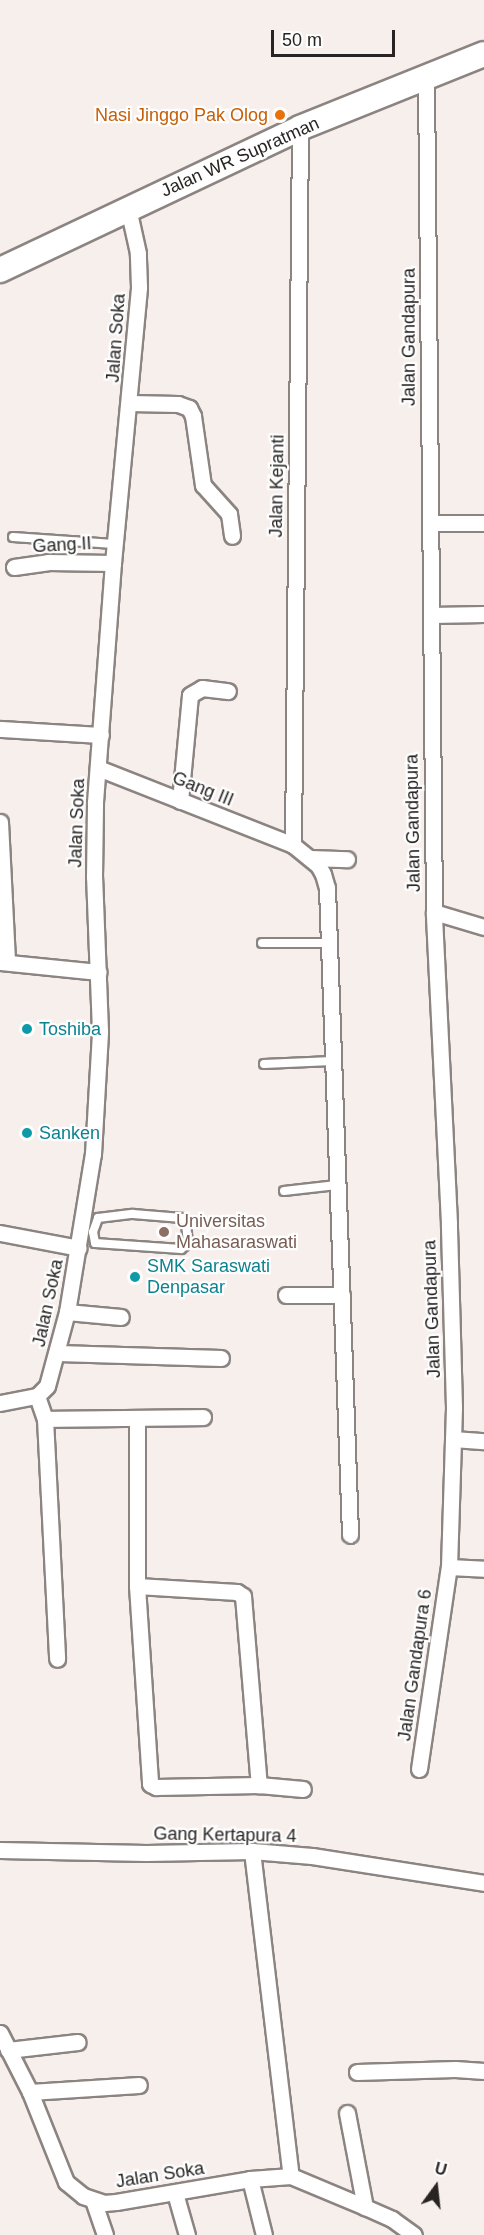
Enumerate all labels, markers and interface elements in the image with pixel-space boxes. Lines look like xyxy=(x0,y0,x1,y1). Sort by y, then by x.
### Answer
scale bar xyxy=(274,18,398,56)
text: 50 m xyxy=(282,30,322,50)
place label: Nasi Jinggo Pak Olog xyxy=(95,104,268,126)
marker: Nasi Jinggo Pak Olog xyxy=(273,108,287,122)
street label: Jalan WR Supratman xyxy=(157,112,323,202)
street label: Jalan Gandapura xyxy=(398,268,420,406)
street label: Jalan Soka xyxy=(102,293,130,383)
street label: Jalan Kejanti xyxy=(265,434,289,538)
street label: Gang II xyxy=(32,533,92,557)
street label: Jalan Gandapura xyxy=(401,754,425,892)
street label: Gang III xyxy=(169,767,237,811)
street label: Jalan Soka xyxy=(65,778,89,868)
place label: Toshiba xyxy=(39,1018,101,1040)
marker: Toshiba xyxy=(20,1022,34,1036)
place label: Sanken xyxy=(39,1122,100,1144)
marker: Sanken xyxy=(20,1126,34,1140)
place label: Universitas Mahasaraswati xyxy=(176,1211,297,1254)
marker: Universitas Mahasaraswati xyxy=(157,1225,171,1239)
street label: Jalan Gandapura xyxy=(419,1240,445,1378)
place label: SMK Saraswati Denpasar xyxy=(147,1256,270,1298)
street label: Jalan Soka xyxy=(28,1257,68,1349)
marker: SMK Saraswati Denpasar xyxy=(128,1270,142,1284)
street label: Jalan Gandapura 6 xyxy=(394,1588,436,1742)
street label: Gang Kertapura 4 xyxy=(153,1823,297,1847)
street label: Jalan Soka xyxy=(114,2157,206,2193)
north arrow xyxy=(406,2157,466,2217)
text: U xyxy=(433,2159,449,2179)

